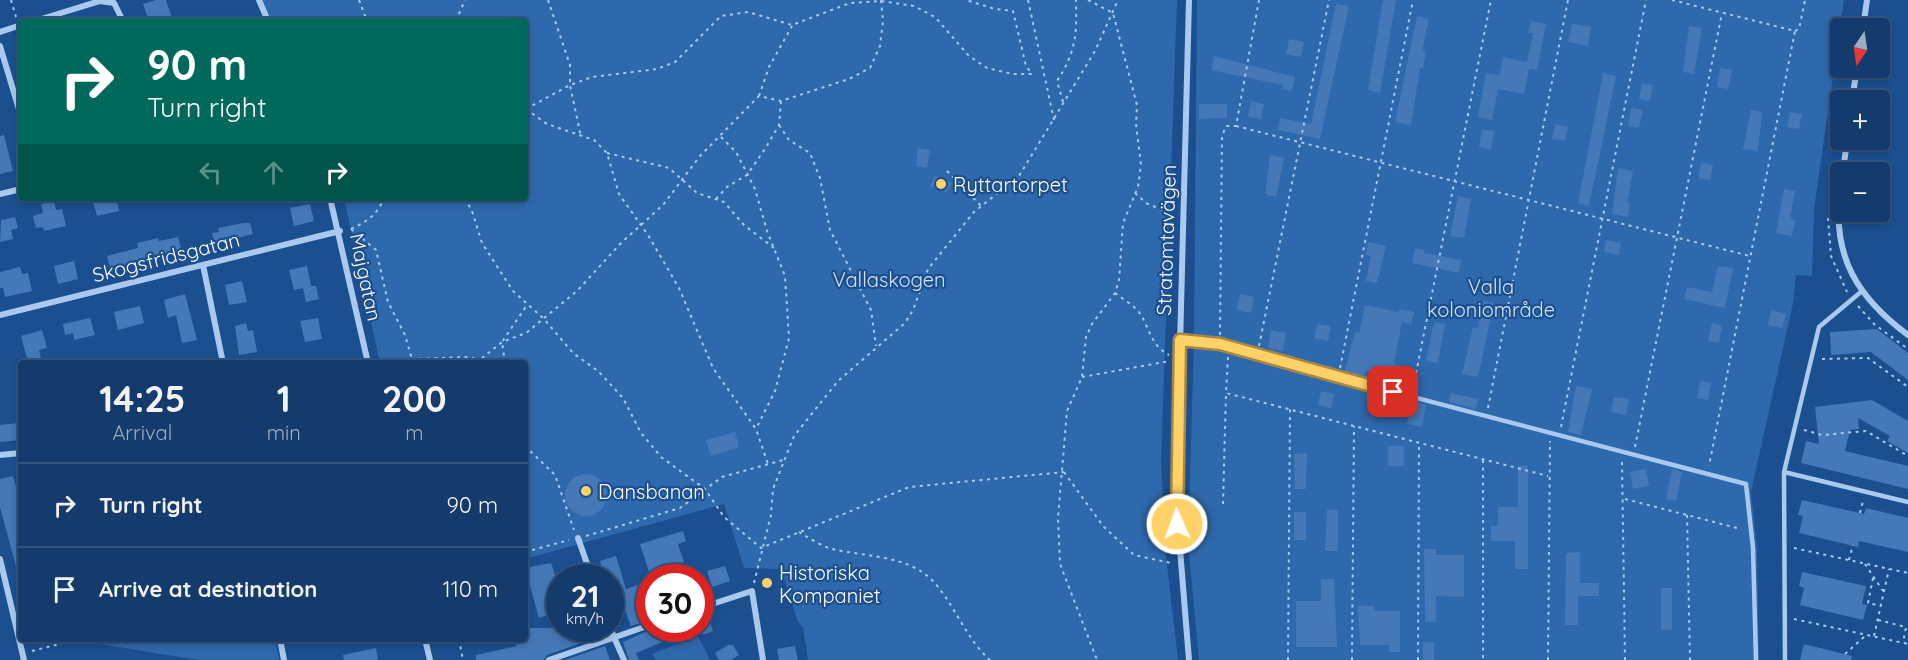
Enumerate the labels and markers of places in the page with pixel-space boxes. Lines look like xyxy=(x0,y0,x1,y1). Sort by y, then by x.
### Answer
place label: Ryttartorpet xyxy=(953,172,1068,197)
marker: Ryttartorpet xyxy=(934,177,948,191)
pin xyxy=(1367,366,1418,417)
place label: Dansbanan xyxy=(598,479,705,504)
marker: Dansbanan xyxy=(579,484,593,498)
place label: Historiska Kompaniet xyxy=(779,560,881,608)
marker: Historiska Kompaniet xyxy=(760,576,774,590)

